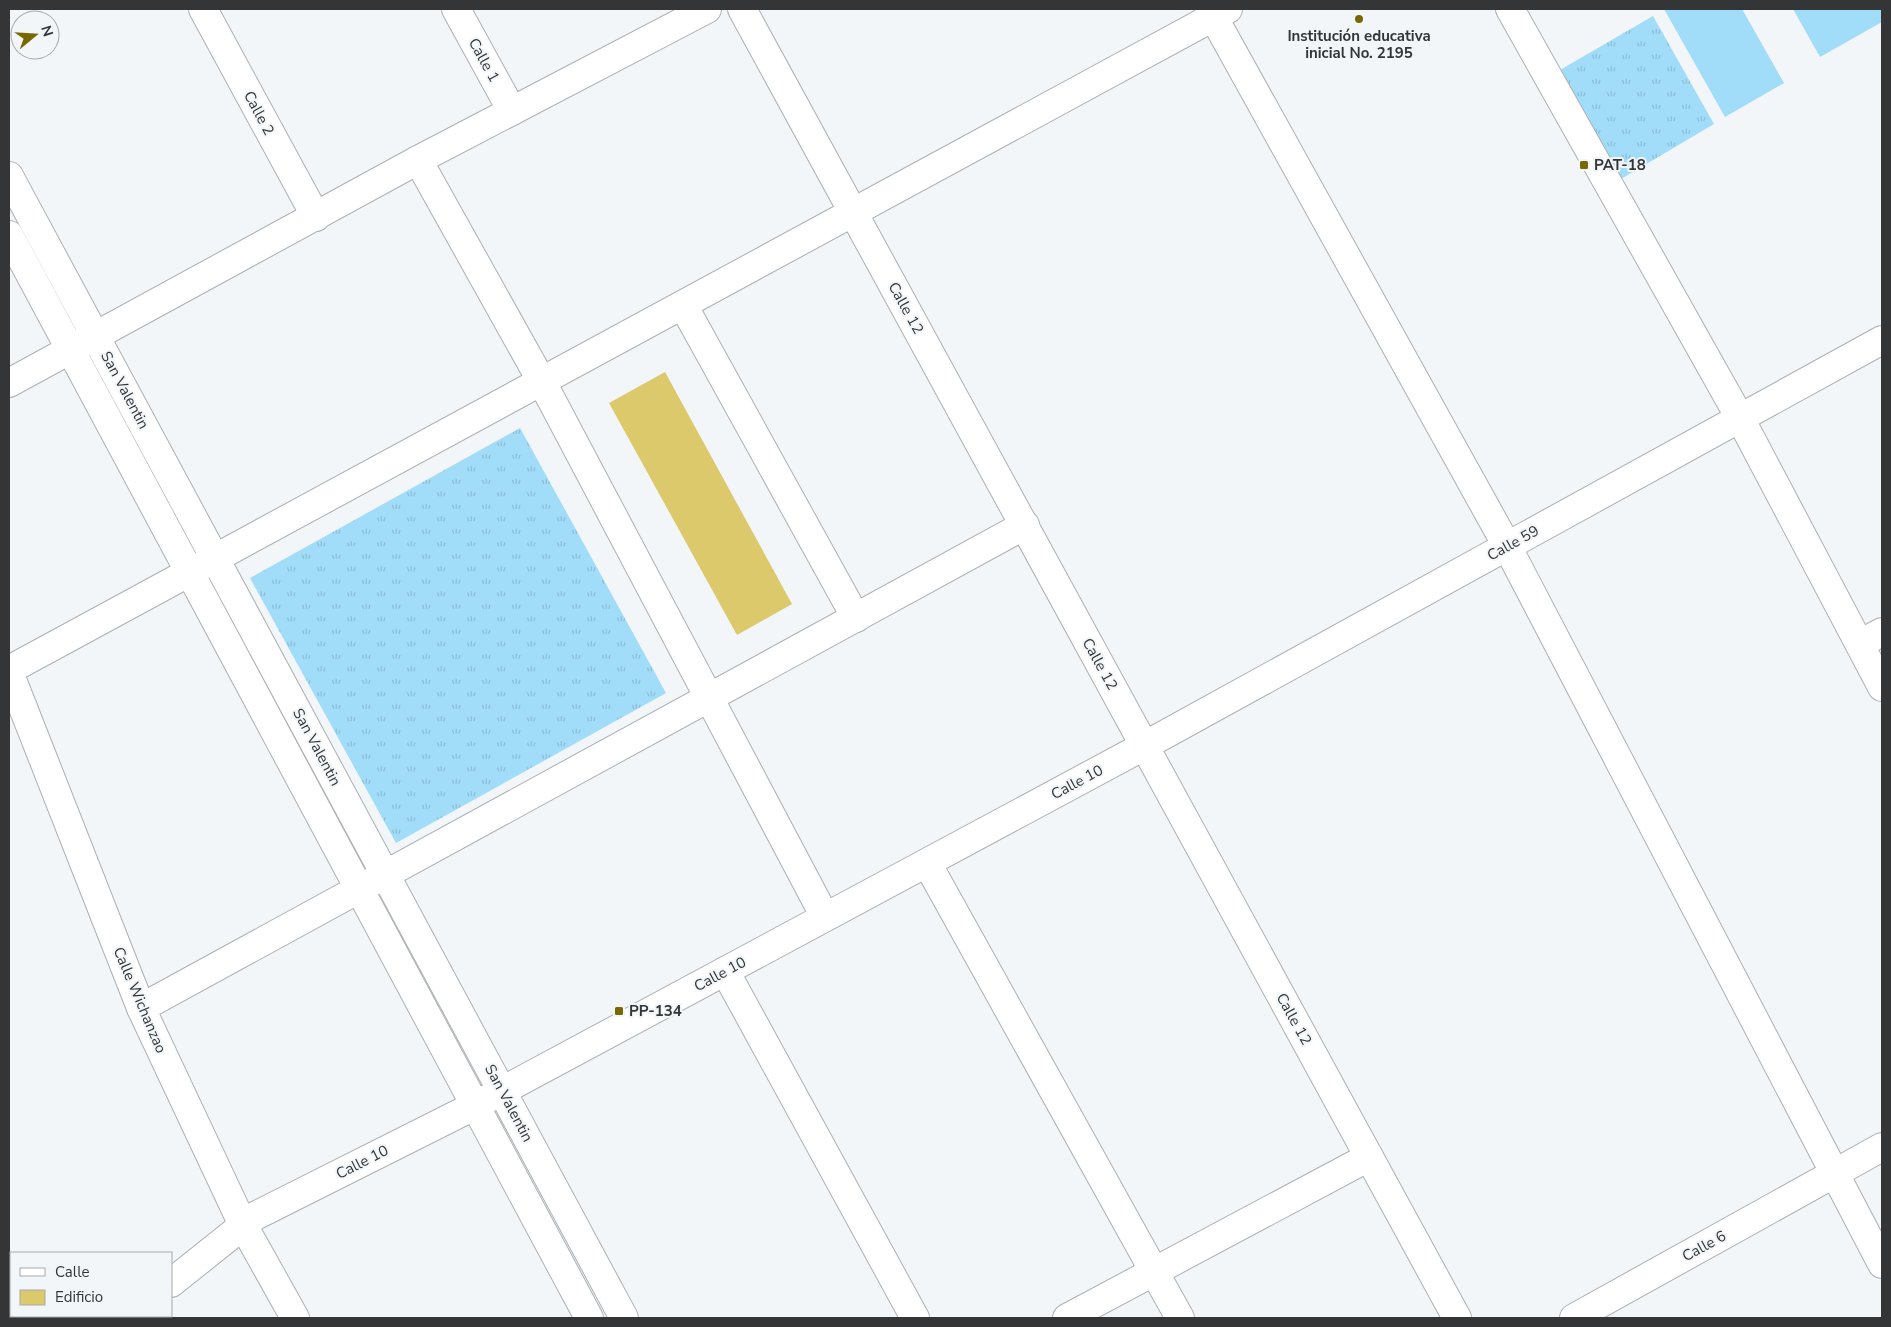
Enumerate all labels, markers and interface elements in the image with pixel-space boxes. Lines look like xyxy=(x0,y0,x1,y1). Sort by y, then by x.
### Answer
north arrow xyxy=(10,10,60,60)
marker: Institución educativa inicial No. 2195 xyxy=(1353,13,1365,25)
text: N xyxy=(36,23,58,39)
place label: Institución educativa inicial No. 2195 xyxy=(1287,26,1431,63)
street label: Calle 1 xyxy=(464,34,504,86)
street label: Calle 2 xyxy=(239,87,279,139)
place label: PAT-18 xyxy=(1594,155,1646,175)
marker: PAT-18 xyxy=(1578,159,1590,171)
street label: Calle 12 xyxy=(884,278,928,338)
street label: San Valentin xyxy=(96,348,154,432)
street label: Calle 59 xyxy=(1483,521,1543,565)
street label: Calle 12 xyxy=(1078,634,1122,694)
street label: San Valentin xyxy=(288,705,346,789)
street label: Calle 10 xyxy=(1047,760,1107,804)
street label: Calle Wichanzao xyxy=(109,944,171,1056)
street label: Calle 10 xyxy=(690,952,750,996)
street label: Calle 12 xyxy=(1272,989,1316,1049)
place label: PP-134 xyxy=(629,1001,682,1021)
marker: PP-134 xyxy=(613,1005,625,1017)
street label: San Valentin xyxy=(480,1061,538,1145)
street label: Calle 10 xyxy=(332,1140,392,1184)
street label: Calle 6 xyxy=(1678,1226,1730,1266)
legend xyxy=(10,1252,172,1317)
text: Calle xyxy=(55,1262,90,1282)
text: Edificio xyxy=(55,1287,103,1307)

